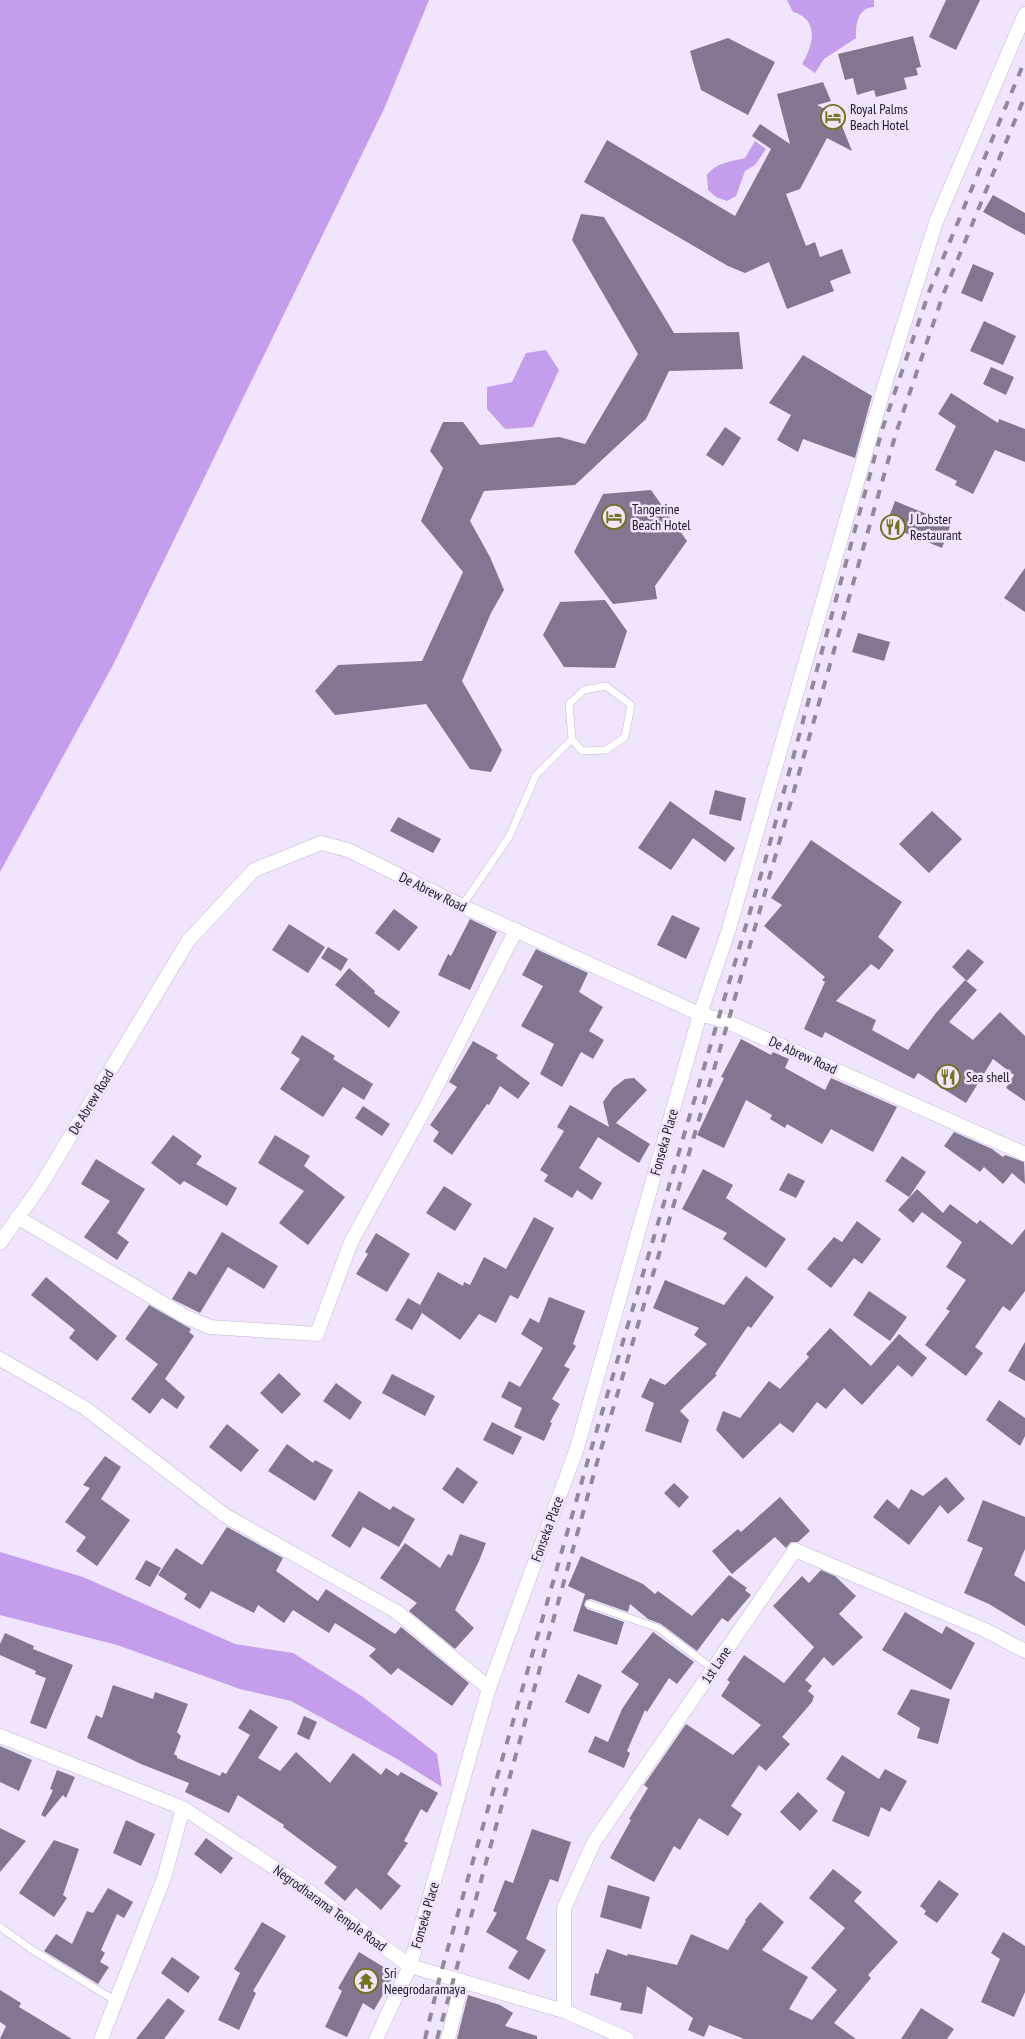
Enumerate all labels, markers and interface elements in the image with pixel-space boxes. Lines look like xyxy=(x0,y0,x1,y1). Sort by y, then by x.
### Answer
place label: Royal Palms Beach Hotel xyxy=(850,100,909,134)
hotel icon: Royal Palms Beach Hotel xyxy=(820,104,846,130)
place label: Tangerine Beach Hotel xyxy=(632,500,691,534)
hotel icon: Tangerine Beach Hotel xyxy=(601,504,627,530)
place label: J Lobster Restaurant xyxy=(909,510,962,544)
restaurant icon: J Lobster Restaurant xyxy=(880,514,906,540)
street label: De Abrew Road xyxy=(396,868,470,916)
street label: De Abrew Road xyxy=(766,1032,840,1078)
restaurant icon: Sea shell xyxy=(935,1064,961,1090)
street label: De Abrew Road xyxy=(65,1066,117,1138)
place label: Sea shell xyxy=(966,1068,1010,1086)
street label: Fonseka Place xyxy=(646,1107,682,1177)
street label: Fonseka Place xyxy=(527,1494,567,1564)
street label: 1st Lane xyxy=(697,1643,735,1687)
street label: Negrodharama Temple Road xyxy=(270,1861,390,1955)
street label: Fonseka Place xyxy=(407,1880,443,1950)
place label: Sri Neegrodaramaya xyxy=(384,1964,465,1998)
temple icon: Sri Neegrodaramaya xyxy=(353,1968,379,1994)

